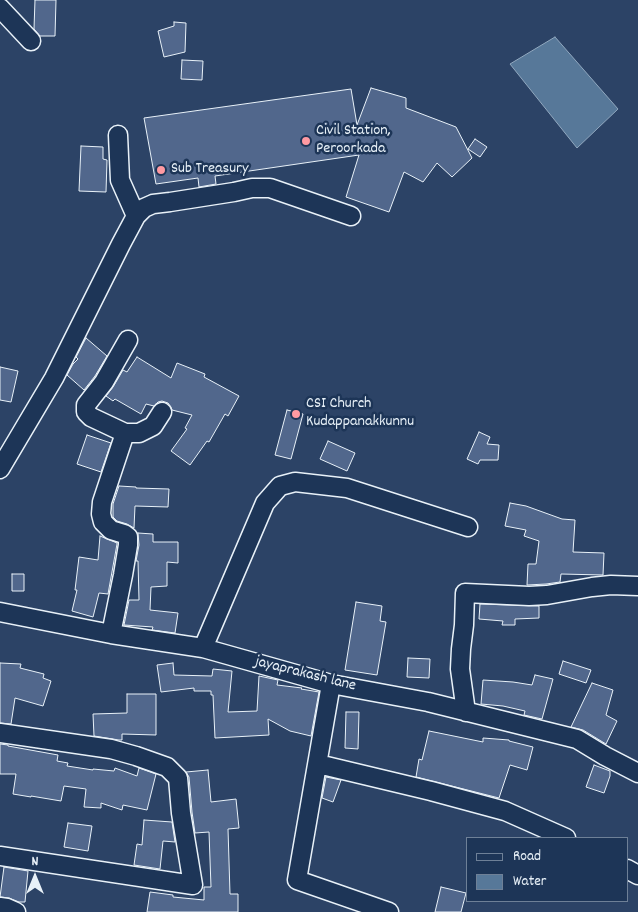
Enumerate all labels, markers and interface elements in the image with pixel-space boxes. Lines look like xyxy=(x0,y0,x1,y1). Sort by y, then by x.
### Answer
place label: Civil Station, Peroorkada xyxy=(316,122,391,160)
marker: Civil Station, Peroorkada xyxy=(300,135,312,147)
place label: Sub Treasury xyxy=(171,160,248,180)
marker: Sub Treasury xyxy=(155,164,167,176)
place label: CSI Church Kudappanakkunnu xyxy=(306,395,414,433)
marker: CSI Church Kudappanakkunnu xyxy=(290,408,302,420)
street label: jayaprakash lane xyxy=(252,653,358,697)
legend xyxy=(466,837,628,902)
text: Road xyxy=(513,846,541,868)
north arrow xyxy=(10,852,60,902)
text: N xyxy=(32,852,38,872)
text: Water xyxy=(513,871,546,893)

